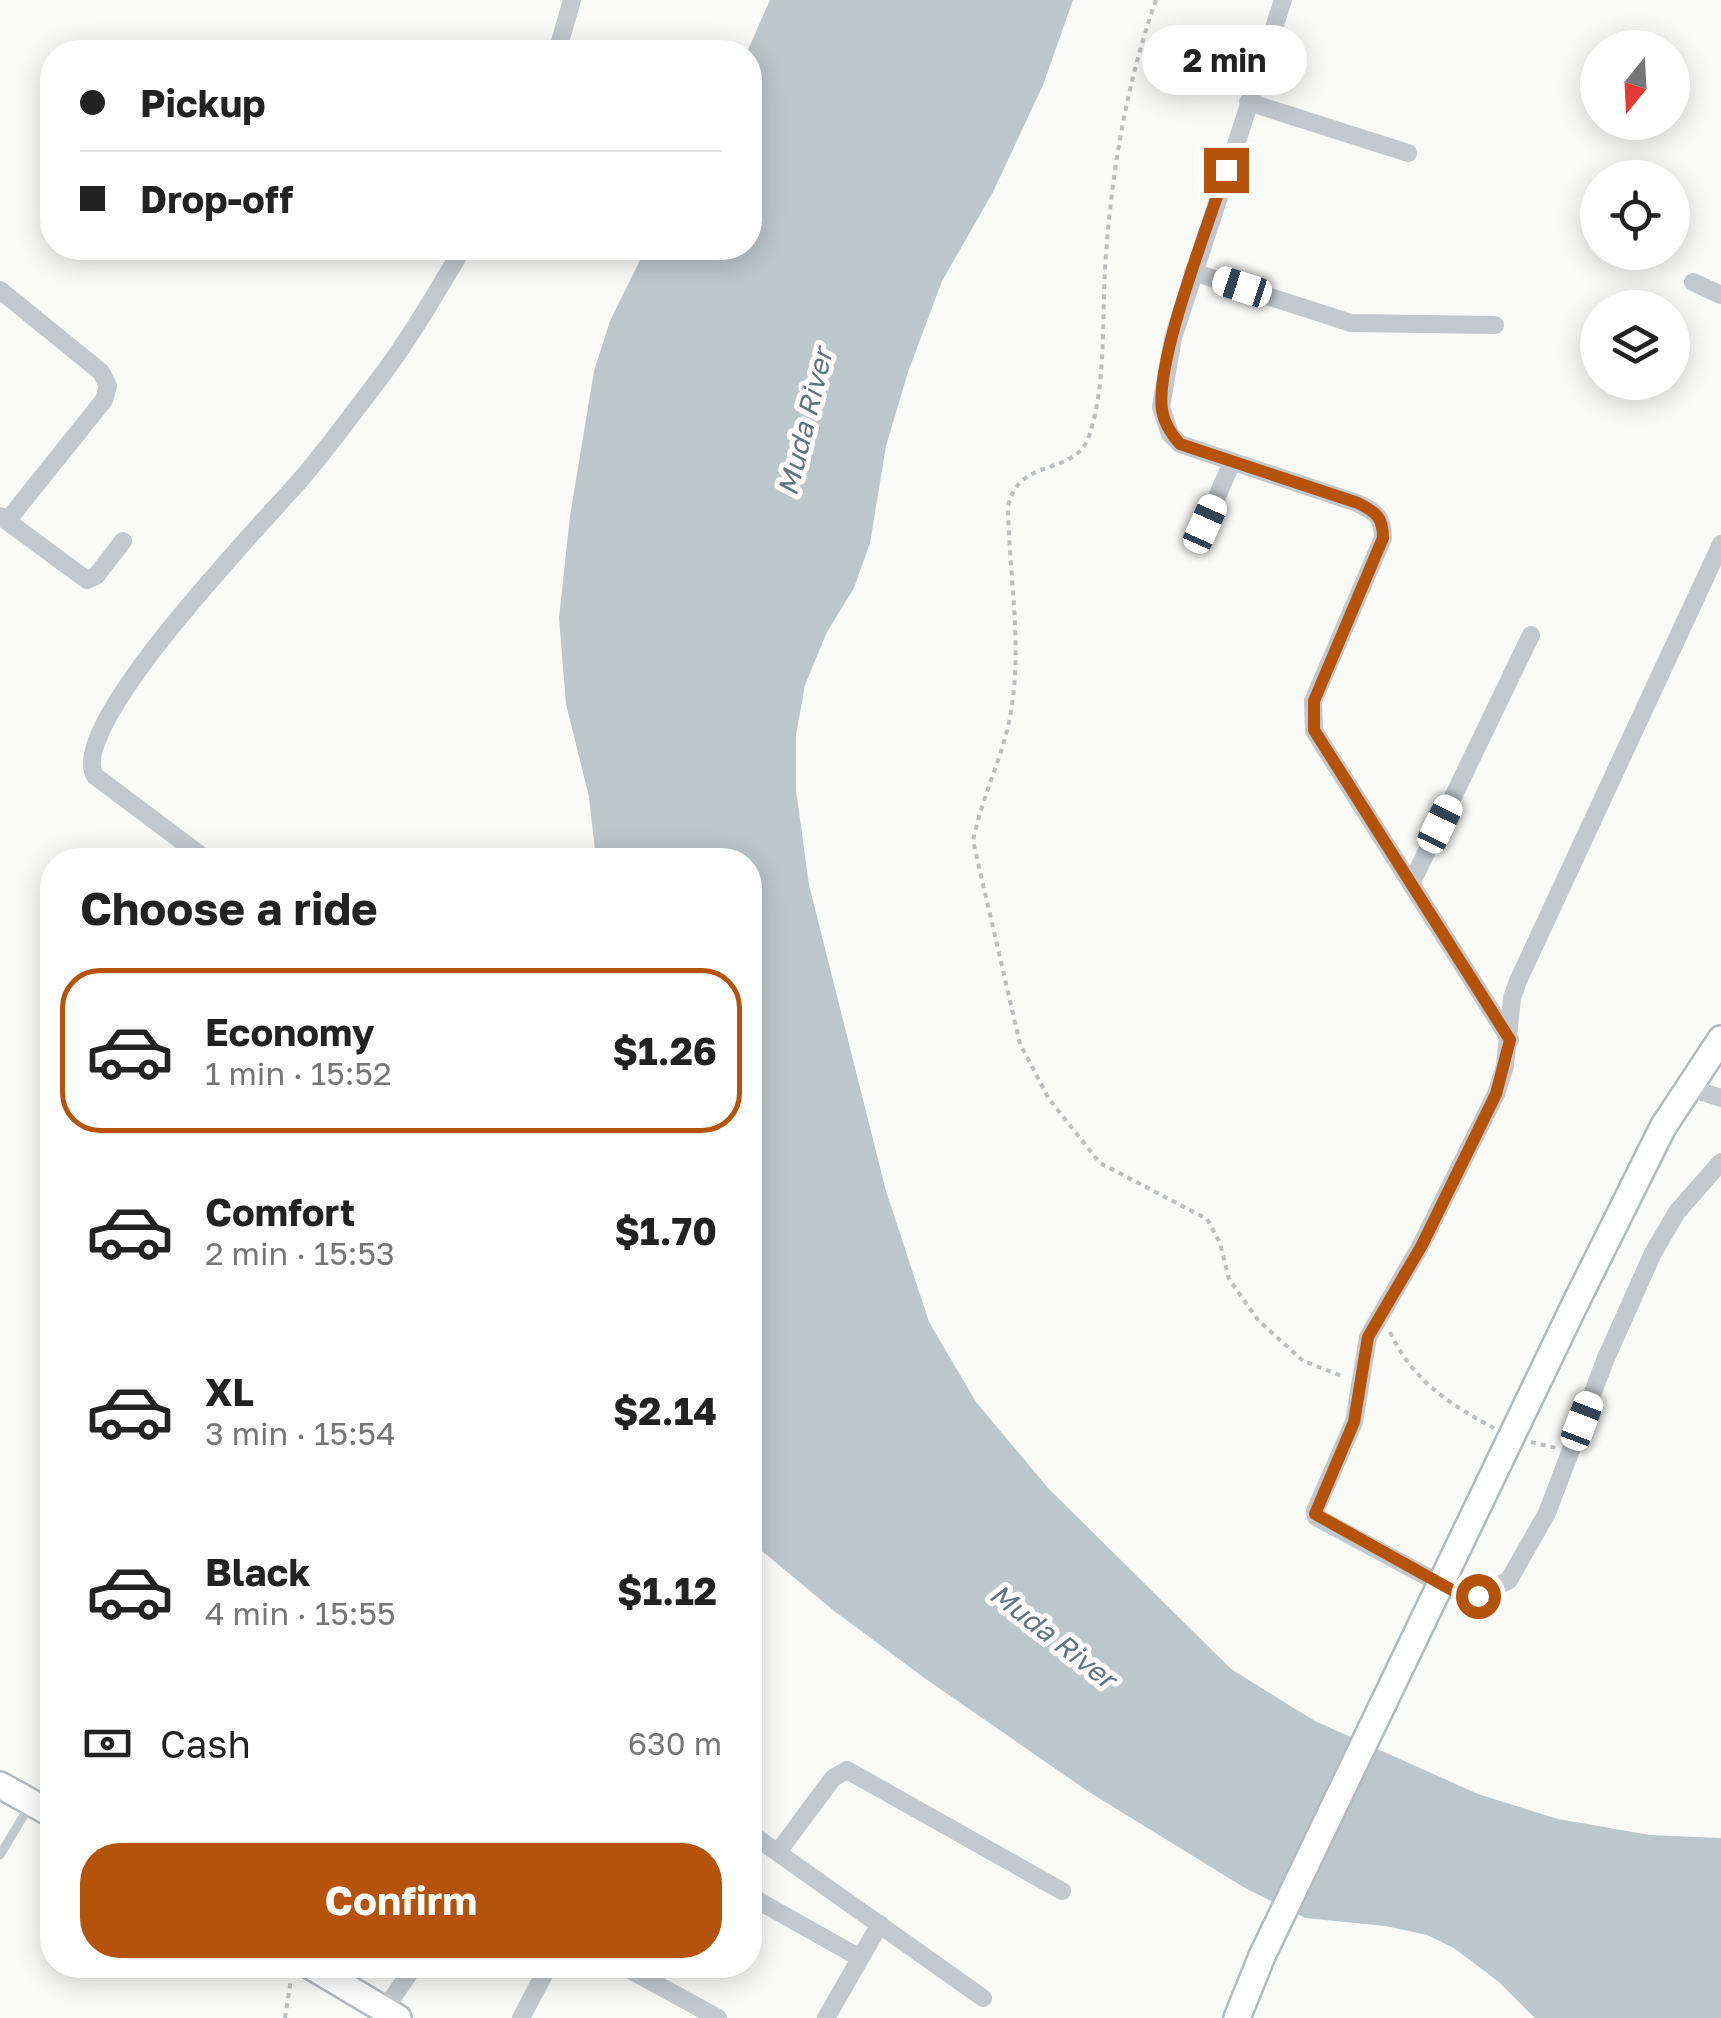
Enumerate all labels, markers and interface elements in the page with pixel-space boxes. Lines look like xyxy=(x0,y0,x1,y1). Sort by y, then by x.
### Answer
callout: 2 min xyxy=(1144,25,1308,95)
north arrow xyxy=(1580,30,1690,140)
map controls xyxy=(1580,30,1690,400)
text: 2 min xyxy=(1183,41,1266,79)
text: Pickup xyxy=(140,80,266,125)
route end xyxy=(1204,148,1249,193)
button: locate xyxy=(1580,160,1690,270)
text: Drop-off xyxy=(140,176,293,221)
car xyxy=(1209,263,1275,311)
button: layers xyxy=(1580,290,1690,400)
water label: Muda River xyxy=(770,341,840,499)
car xyxy=(1179,490,1231,558)
car xyxy=(1413,790,1467,858)
text: Choose a ride xyxy=(80,881,378,935)
icon: car xyxy=(85,1006,175,1096)
text: Economy xyxy=(205,1009,374,1054)
text: $1.26 xyxy=(612,1028,717,1073)
text: 1 min · 15:52 xyxy=(205,1054,392,1092)
icon: car xyxy=(85,1186,175,1276)
text: Comfort xyxy=(205,1189,355,1234)
text: $1.70 xyxy=(614,1208,717,1253)
text: 2 min · 15:53 xyxy=(205,1234,395,1272)
icon: car xyxy=(85,1366,175,1456)
text: XL xyxy=(205,1369,254,1414)
text: $2.14 xyxy=(613,1388,717,1433)
car xyxy=(1557,1388,1607,1454)
text: 3 min · 15:54 xyxy=(205,1414,396,1452)
icon: car xyxy=(85,1546,175,1636)
text: Black xyxy=(205,1549,310,1594)
text: $1.12 xyxy=(617,1568,717,1613)
route start xyxy=(1456,1574,1501,1619)
water label: Muda River xyxy=(984,1576,1126,1697)
text: 4 min · 15:55 xyxy=(205,1594,396,1632)
icon: cash xyxy=(80,1716,135,1771)
text: Cash xyxy=(160,1721,251,1766)
text: 630 m xyxy=(628,1724,722,1762)
button: Confirm xyxy=(80,1843,722,1958)

